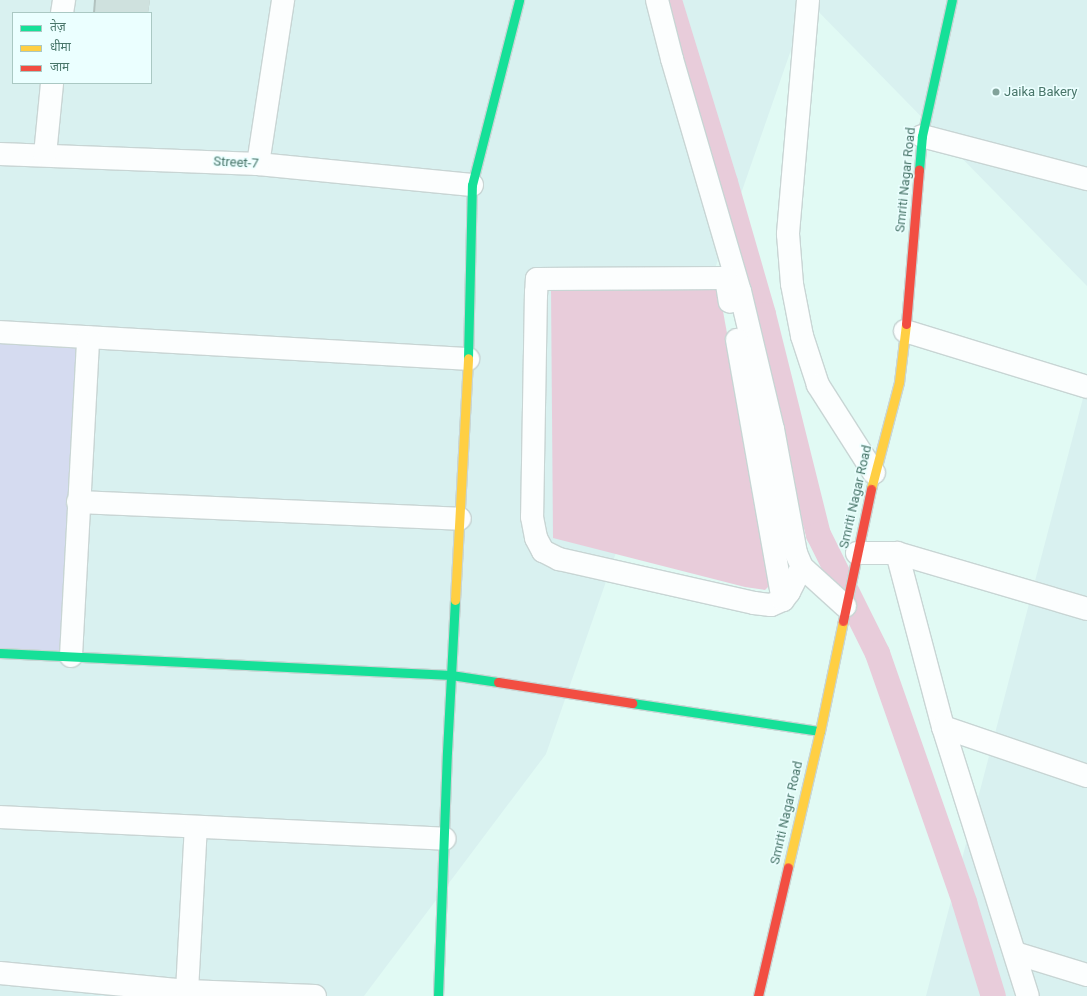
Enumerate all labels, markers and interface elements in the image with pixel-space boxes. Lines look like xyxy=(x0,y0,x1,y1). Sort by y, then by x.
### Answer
legend xyxy=(12,12,152,84)
text: तेज़ xyxy=(50,20,66,34)
text: धीमा xyxy=(50,40,71,54)
text: जाम xyxy=(50,60,69,74)
place label: Jaika Bakery xyxy=(1004,84,1077,100)
marker: Jaika Bakery xyxy=(991,87,1001,97)
street label: Smriti Nagar Road xyxy=(893,127,919,233)
street label: Street-7 xyxy=(213,154,259,172)
street label: Smriti Nagar Road xyxy=(837,444,875,550)
street label: Smriti Nagar Road xyxy=(768,760,806,866)

